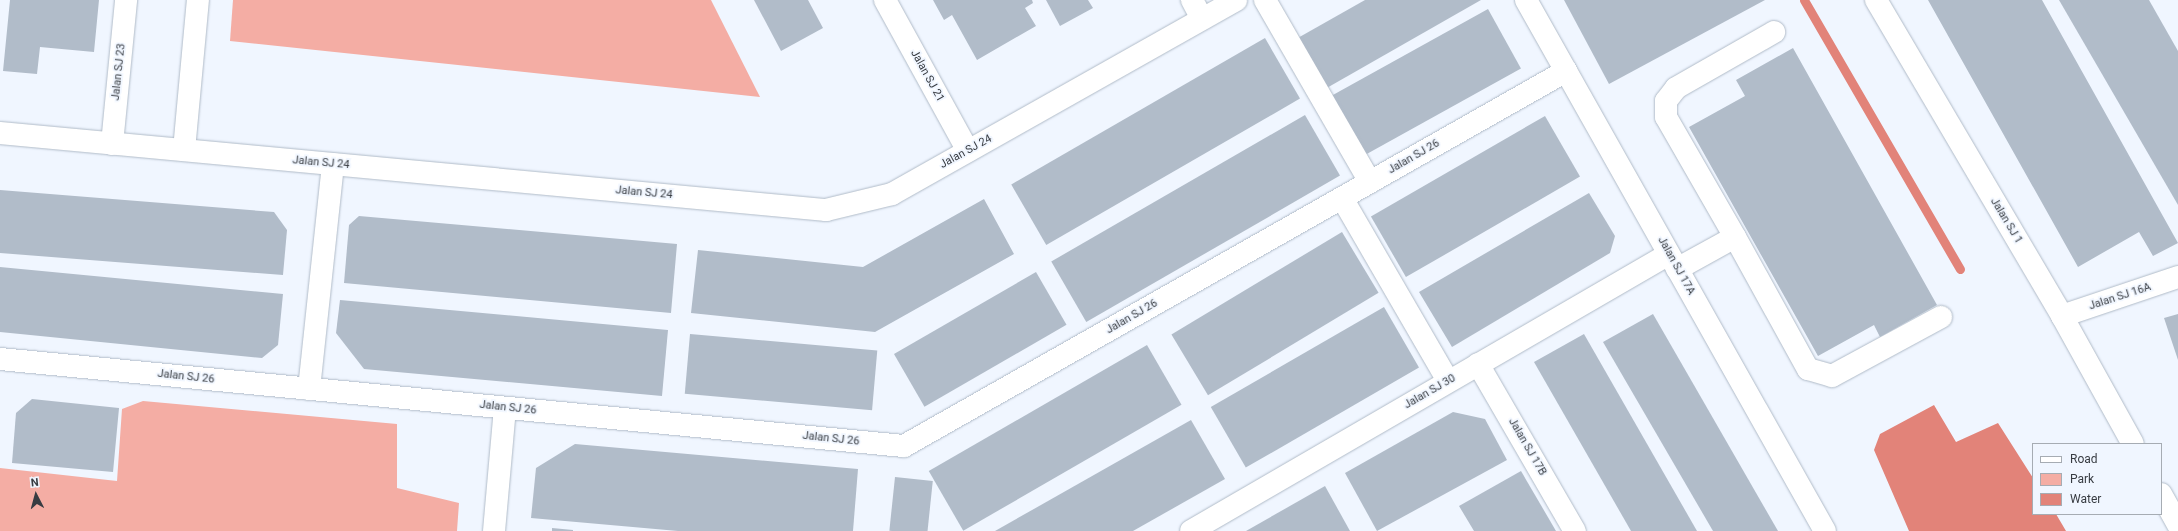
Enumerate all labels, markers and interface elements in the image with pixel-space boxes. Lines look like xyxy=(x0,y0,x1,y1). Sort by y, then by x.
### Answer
street label: Jalan SJ 23 xyxy=(109,43,129,101)
street label: Jalan SJ 21 xyxy=(907,48,947,104)
street label: Jalan SJ 24 xyxy=(938,132,994,172)
street label: Jalan SJ 26 xyxy=(1386,137,1442,177)
street label: Jalan SJ 24 xyxy=(292,154,350,172)
street label: Jalan SJ 24 xyxy=(615,184,673,202)
street label: Jalan SJ 1 xyxy=(1987,196,2025,246)
street label: Jalan SJ 17A xyxy=(1655,235,1697,297)
street label: Jalan SJ 16A xyxy=(2087,281,2153,313)
street label: Jalan SJ 26 xyxy=(1104,297,1160,337)
street label: Jalan SJ 26 xyxy=(157,367,215,387)
street label: Jalan SJ 30 xyxy=(1402,372,1458,412)
street label: Jalan SJ 26 xyxy=(479,398,537,418)
street label: Jalan SJ 17B xyxy=(1505,416,1549,478)
street label: Jalan SJ 26 xyxy=(802,429,860,449)
legend xyxy=(2032,443,2162,515)
text: Road xyxy=(2070,452,2098,466)
text: Park xyxy=(2070,472,2094,486)
north arrow xyxy=(16,475,56,515)
text: N xyxy=(30,476,39,489)
text: Water xyxy=(2070,492,2101,506)

